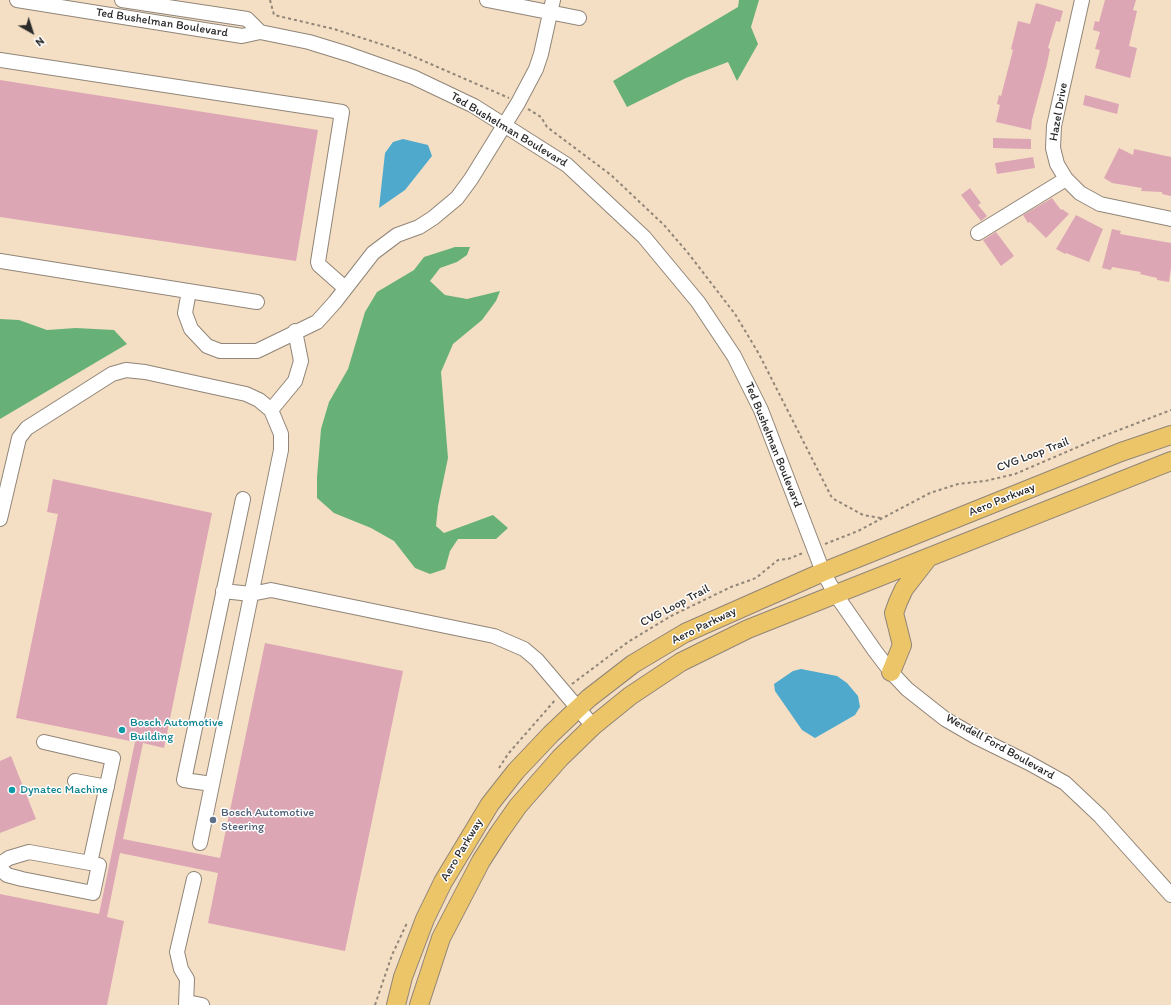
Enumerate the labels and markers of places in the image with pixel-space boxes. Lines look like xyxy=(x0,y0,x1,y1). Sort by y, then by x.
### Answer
place label: Bosch Automotive Building xyxy=(130,716,223,744)
marker: Bosch Automotive Building xyxy=(117,725,127,735)
place label: Dynatec Machine xyxy=(20,783,108,797)
marker: Dynatec Machine xyxy=(7,785,17,795)
place label: Bosch Automotive Steering xyxy=(221,806,314,834)
marker: Bosch Automotive Steering xyxy=(208,815,218,825)

